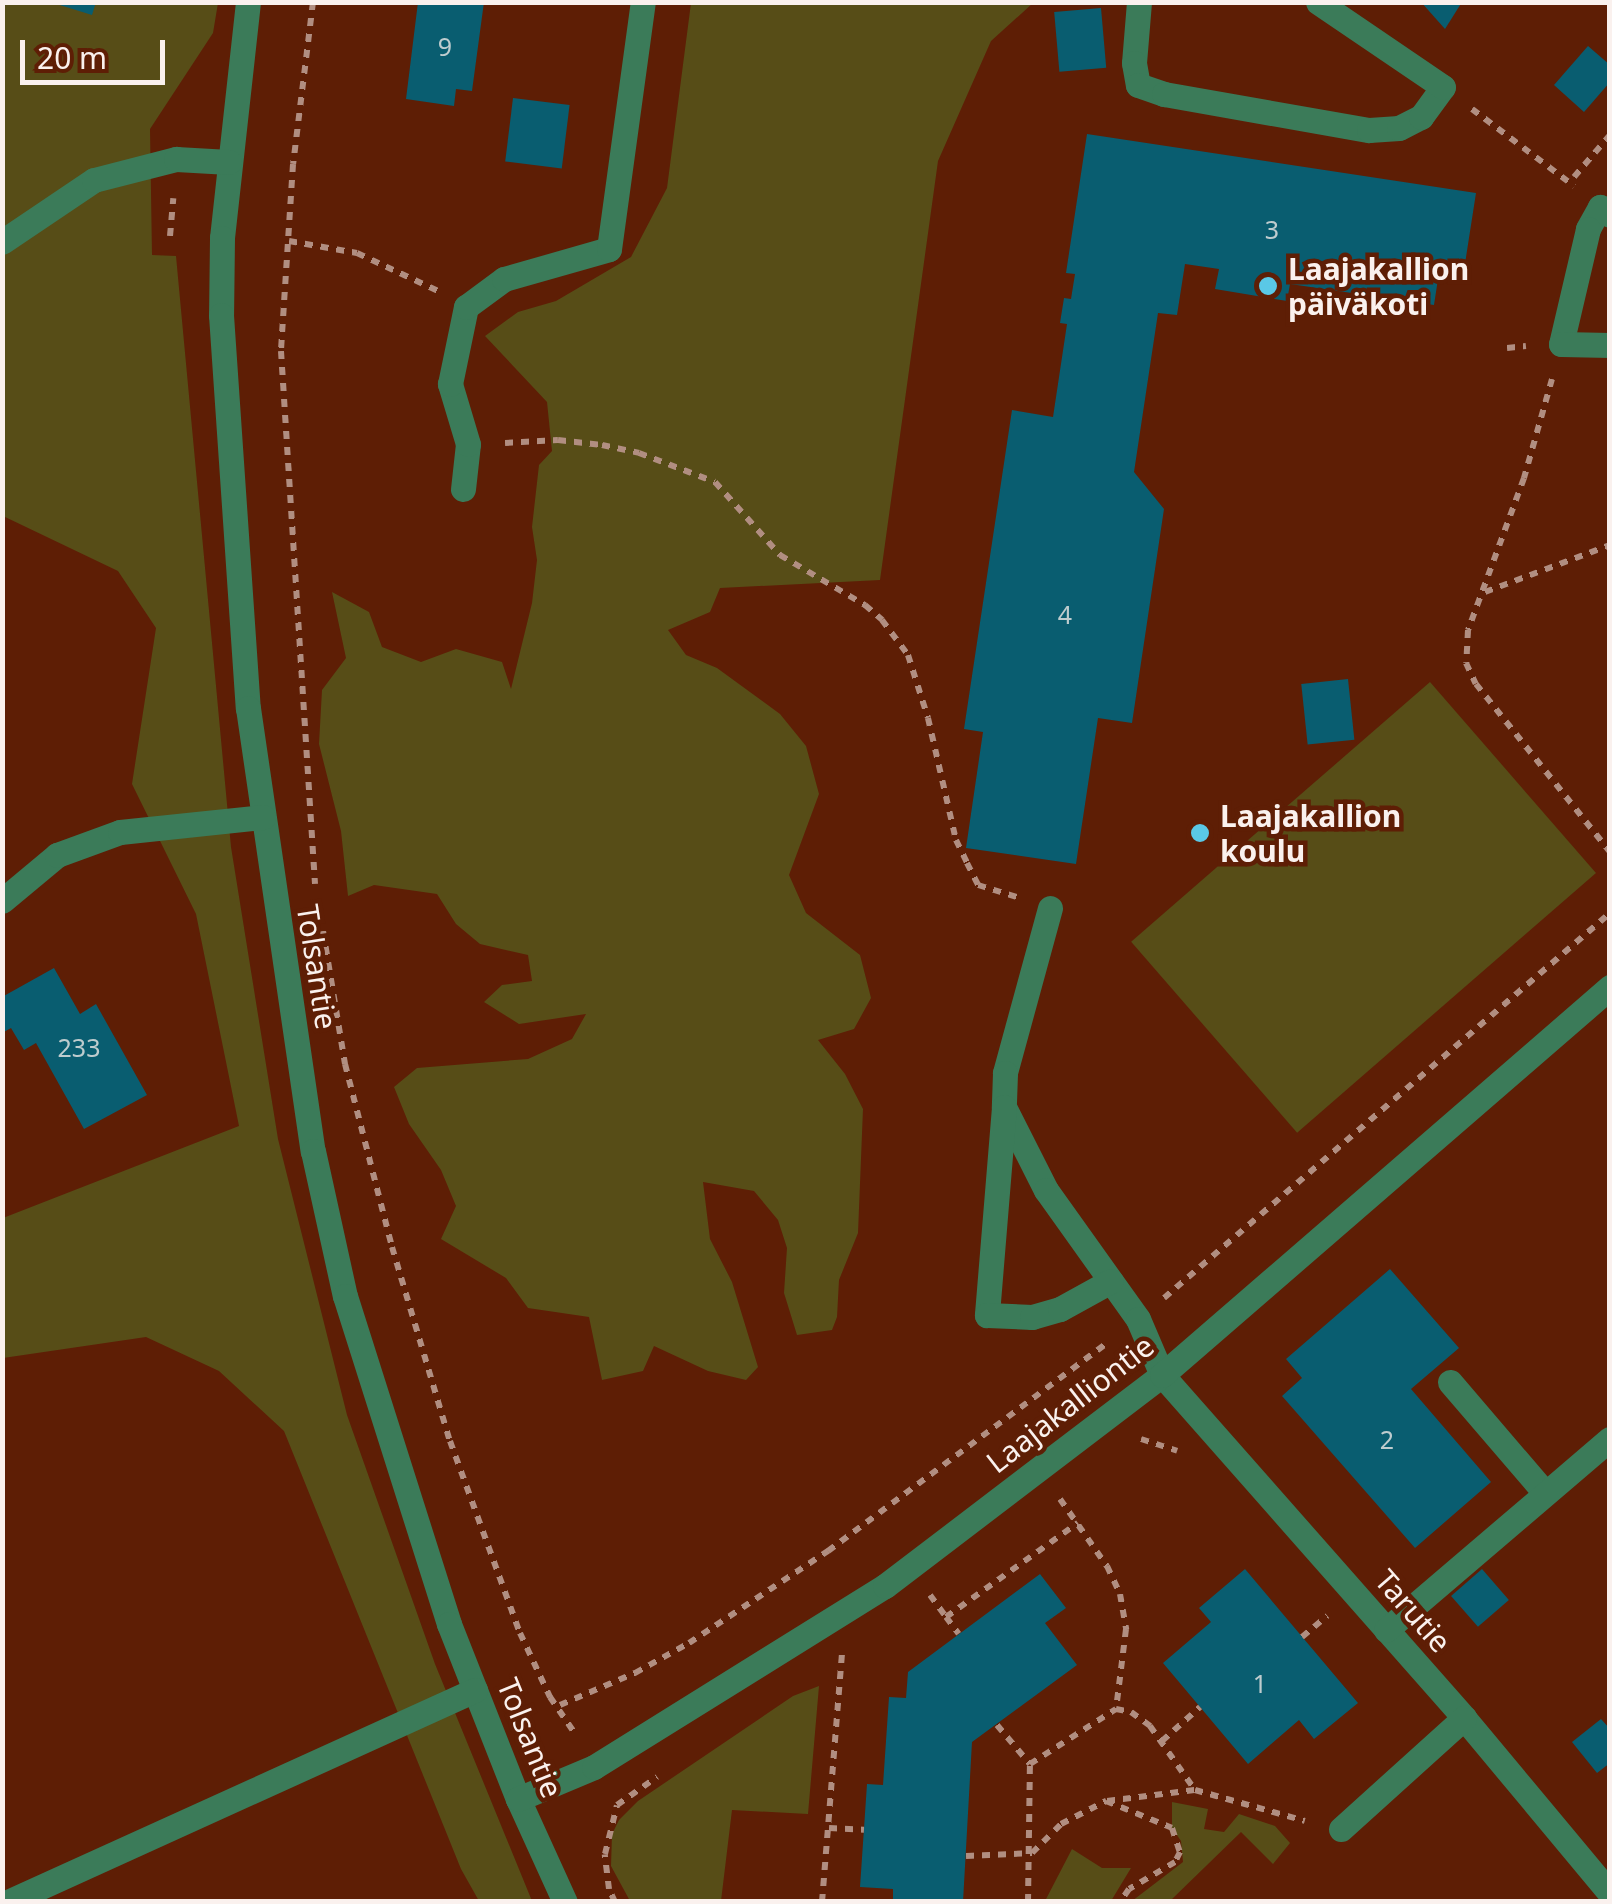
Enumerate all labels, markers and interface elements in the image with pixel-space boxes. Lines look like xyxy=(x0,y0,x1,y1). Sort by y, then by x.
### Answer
scale bar xyxy=(25,20,170,82)
house number: 9 xyxy=(438,31,452,61)
text: 20 m xyxy=(37,37,107,78)
house number: 3 xyxy=(1265,214,1279,244)
place label: Laajakallion päiväkoti xyxy=(1288,251,1469,322)
marker: Laajakallion päiväkoti xyxy=(1257,275,1279,297)
house number: 4 xyxy=(1058,599,1072,629)
place label: Laajakallion koulu xyxy=(1220,798,1401,868)
marker: Laajakallion koulu xyxy=(1189,822,1211,844)
street label: Tolsantie xyxy=(289,902,345,1032)
house number: 233 xyxy=(58,1032,100,1062)
street label: Laajakalliontie xyxy=(979,1328,1161,1480)
house number: 2 xyxy=(1380,1424,1394,1454)
street label: Tarutie xyxy=(1367,1562,1459,1660)
house number: 1 xyxy=(1253,1668,1267,1698)
street label: Tolsantie xyxy=(490,1673,570,1803)

